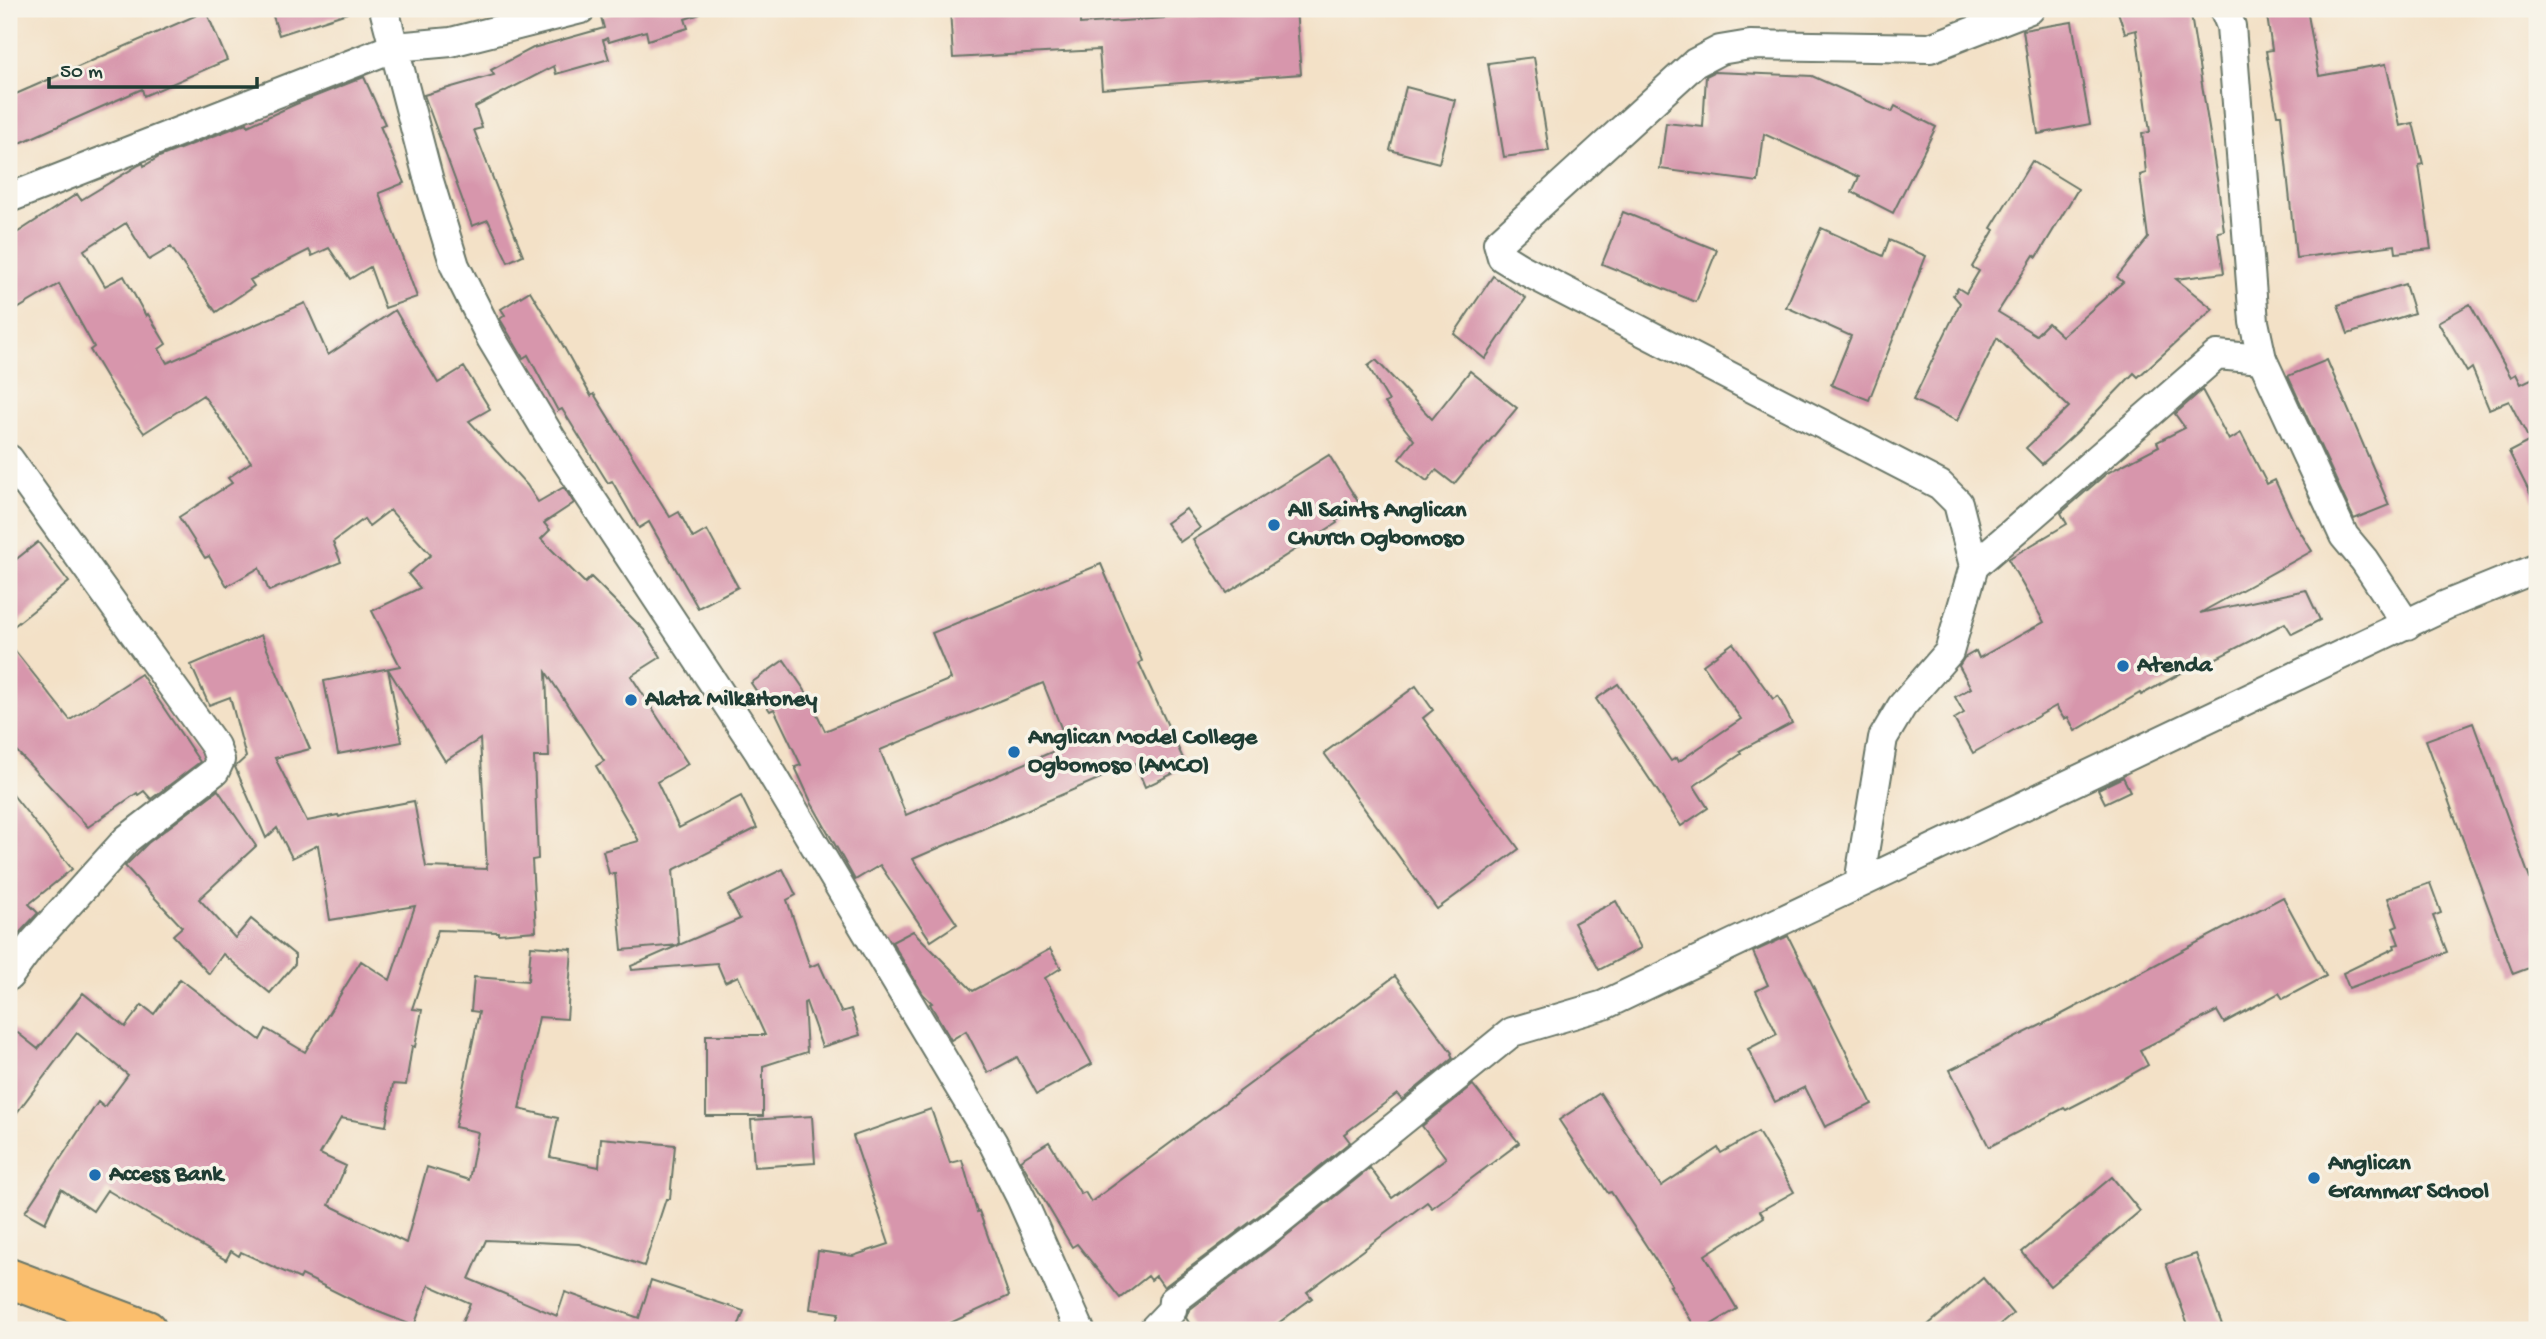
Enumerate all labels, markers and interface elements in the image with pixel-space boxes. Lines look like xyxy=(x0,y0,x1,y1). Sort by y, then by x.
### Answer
scale bar xyxy=(49,46,257,90)
text: 50 m xyxy=(60,61,103,86)
place label: All Saints Anglican Church Ogbomoso xyxy=(1287,497,1467,554)
marker: All Saints Anglican Church Ogbomoso xyxy=(1266,517,1282,533)
place label: Atenda xyxy=(2136,652,2214,681)
marker: Atenda xyxy=(2115,658,2131,674)
place label: Alata Milk&Honey xyxy=(644,686,817,715)
marker: Alata Milk&Honey xyxy=(623,692,639,708)
place label: Anglican Model College Ogbomoso (AMCO) xyxy=(1027,724,1259,781)
marker: Anglican Model College Ogbomoso (AMCO) xyxy=(1006,744,1022,760)
place label: Anglican Grammar School xyxy=(2327,1150,2489,1207)
place label: Access Bank xyxy=(108,1161,226,1190)
marker: Access Bank xyxy=(87,1167,103,1183)
marker: Anglican Grammar School xyxy=(2306,1170,2322,1186)

